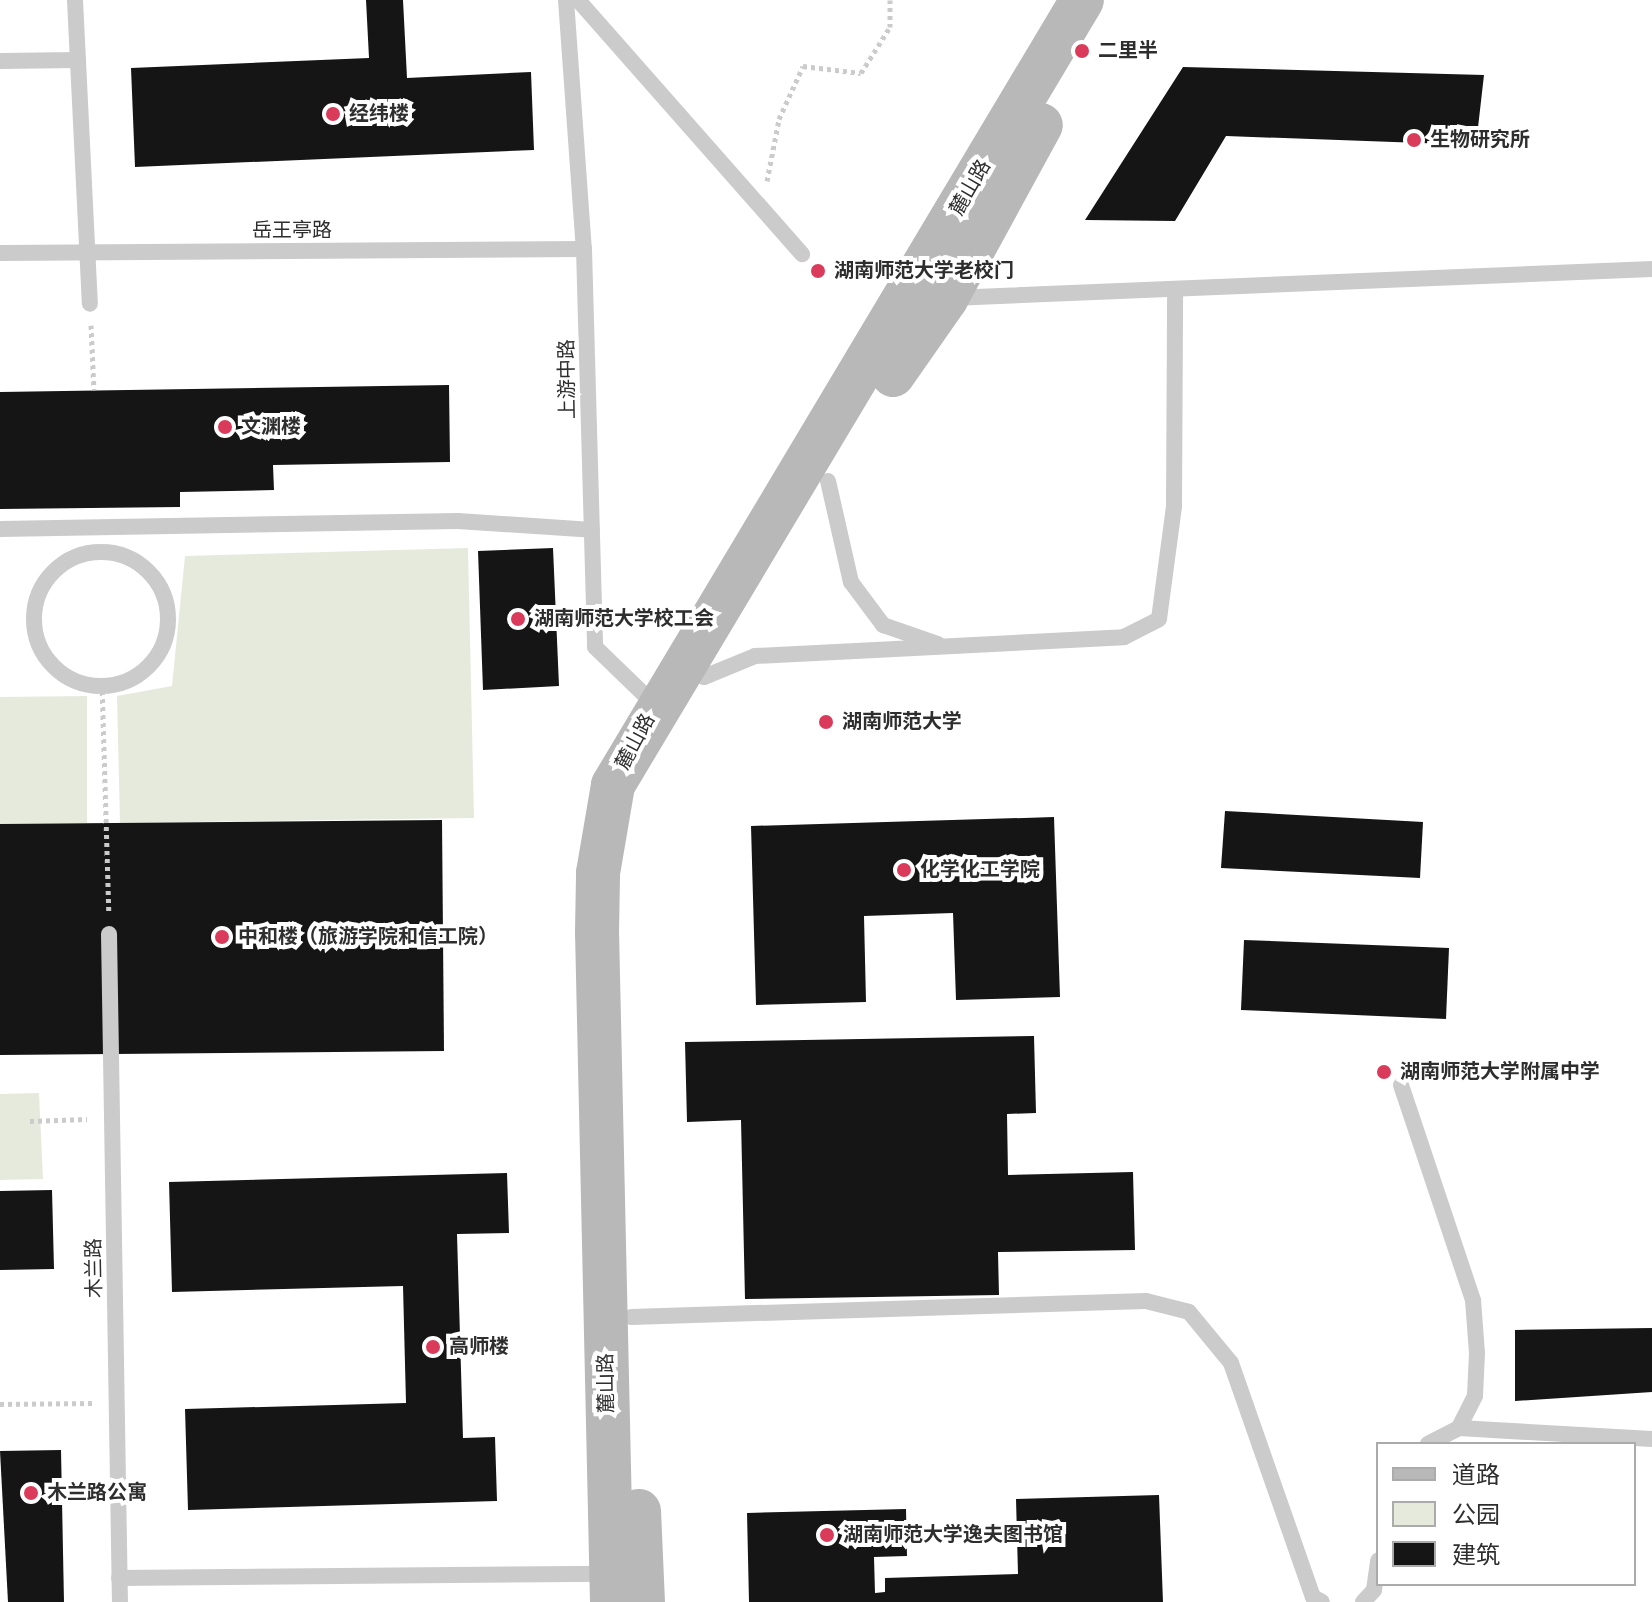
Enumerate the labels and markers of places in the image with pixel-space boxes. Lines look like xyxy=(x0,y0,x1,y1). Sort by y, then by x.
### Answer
place label: 二里半 xyxy=(1098,39,1158,63)
marker: 二里半 xyxy=(1073,42,1091,60)
place label: 经纬楼 xyxy=(349,102,409,126)
marker: 经纬楼 xyxy=(324,105,342,123)
place label: 生物研究所 xyxy=(1430,128,1530,152)
marker: 生物研究所 xyxy=(1405,131,1423,149)
place label: 湖南师范大学老校门 xyxy=(834,259,1014,283)
marker: 湖南师范大学老校门 xyxy=(809,262,827,280)
place label: 文渊楼 xyxy=(241,415,301,439)
marker: 文渊楼 xyxy=(216,418,234,436)
place label: 湖南师范大学校工会 xyxy=(534,607,714,631)
marker: 湖南师范大学校工会 xyxy=(509,610,527,628)
place label: 湖南师范大学 xyxy=(842,710,962,734)
marker: 湖南师范大学 xyxy=(817,713,835,731)
place label: 化学化工学院 xyxy=(920,858,1040,882)
marker: 化学化工学院 xyxy=(895,861,913,879)
place label: 中和楼（旅游学院和信工院） xyxy=(238,925,498,949)
marker: 中和楼（旅游学院和信工院） xyxy=(213,928,231,946)
place label: 湖南师范大学附属中学 xyxy=(1400,1060,1600,1084)
marker: 湖南师范大学附属中学 xyxy=(1375,1063,1393,1081)
place label: 高师楼 xyxy=(449,1335,509,1359)
marker: 高师楼 xyxy=(424,1338,442,1356)
place label: 木兰路公寓 xyxy=(47,1481,147,1505)
marker: 木兰路公寓 xyxy=(22,1484,40,1502)
place label: 湖南师范大学逸夫图书馆 xyxy=(843,1523,1063,1547)
marker: 湖南师范大学逸夫图书馆 xyxy=(818,1526,836,1544)

